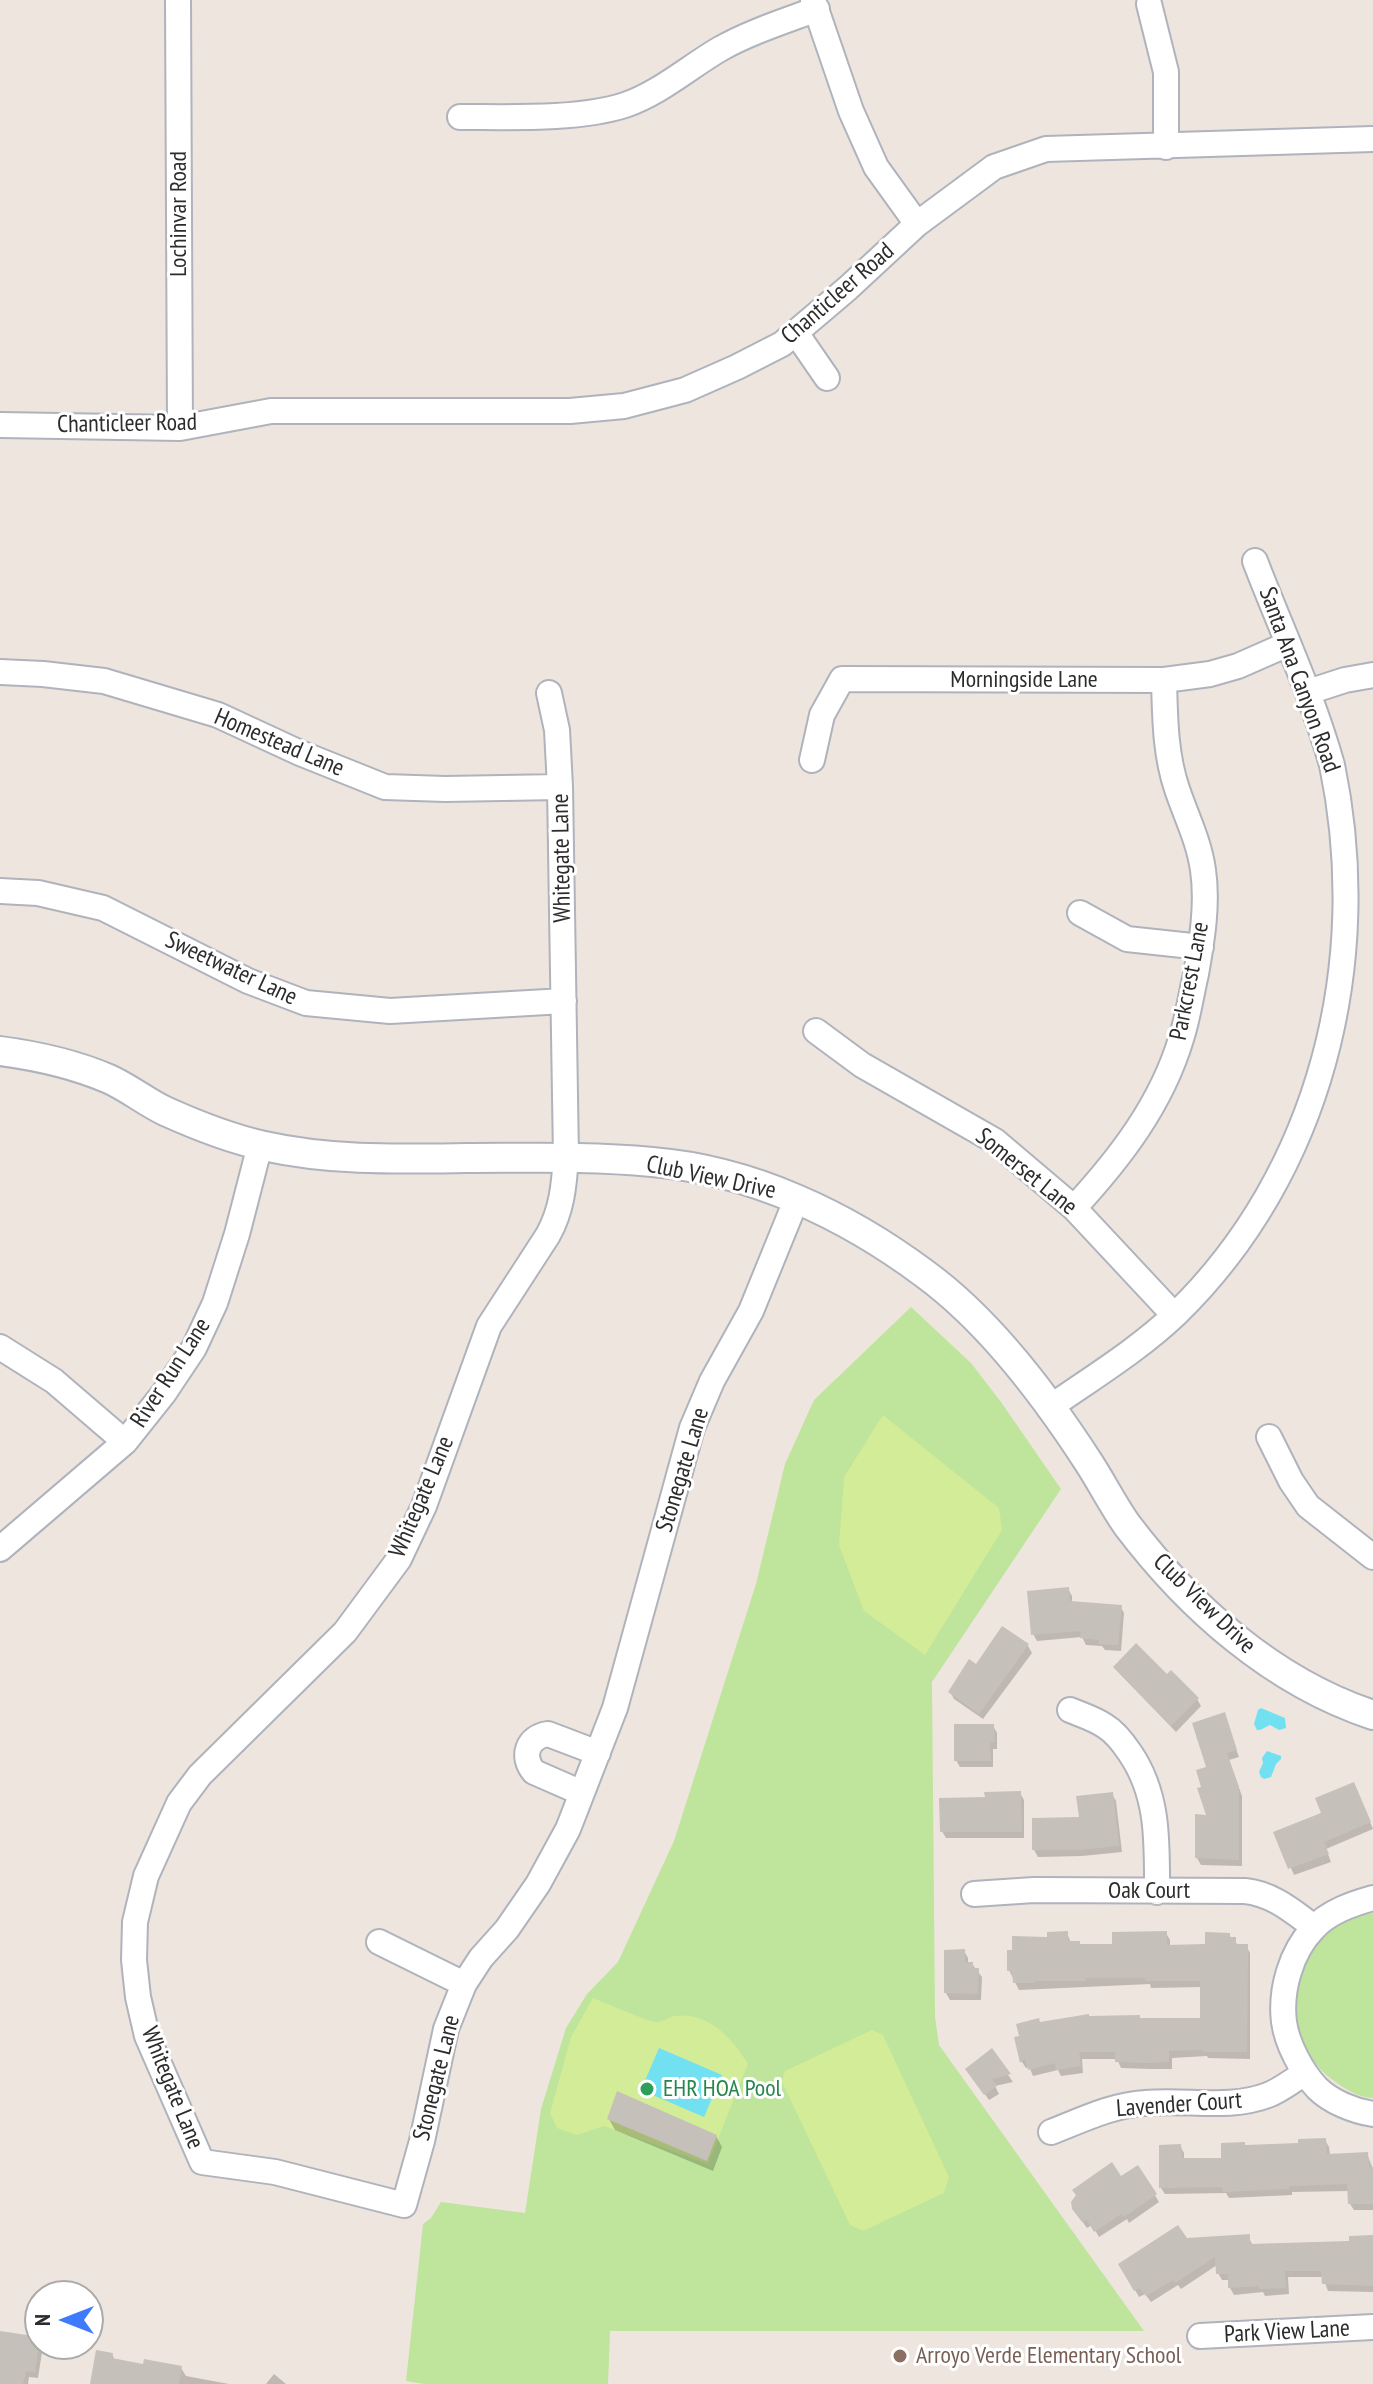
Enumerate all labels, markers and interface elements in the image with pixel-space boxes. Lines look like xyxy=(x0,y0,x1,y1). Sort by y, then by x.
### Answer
street label: Lochinvar Road xyxy=(165,151,193,277)
street label: Chanticleer Road xyxy=(776,237,900,351)
street label: Chanticleer Road xyxy=(57,408,197,440)
street label: Santa Ana Canyon Road xyxy=(1252,583,1346,777)
street label: Morningside Lane xyxy=(950,666,1098,694)
street label: Homestead Lane xyxy=(210,703,348,783)
street label: Whitegate Lane xyxy=(546,793,578,923)
street label: Parkcrest Lane xyxy=(1164,919,1216,1043)
street label: Sweetwater Lane xyxy=(161,926,301,1012)
street label: Somerset Lane xyxy=(969,1122,1083,1222)
street label: Club View Drive xyxy=(644,1150,778,1206)
street label: River Run Lane xyxy=(125,1313,217,1433)
street label: Stonegate Lane xyxy=(650,1404,716,1536)
street label: Whitegate Lane xyxy=(384,1432,460,1562)
street label: Club View Drive xyxy=(1147,1548,1261,1660)
street label: Oak Court xyxy=(1108,1877,1190,1905)
street label: Stonegate Lane xyxy=(408,2012,466,2144)
street label: Whitegate Lane xyxy=(134,2023,210,2153)
place label: EHR HOA Pool xyxy=(663,2075,781,2103)
marker: EHR HOA Pool xyxy=(638,2080,656,2098)
street label: Lavender Court xyxy=(1115,2086,1243,2124)
north arrow xyxy=(24,2280,104,2360)
text: N xyxy=(28,2314,56,2326)
street label: Park View Lane xyxy=(1223,2314,1351,2350)
place label: Arroyo Verde Elementary School xyxy=(916,2342,1181,2370)
marker: Arroyo Verde Elementary School xyxy=(891,2347,909,2365)

